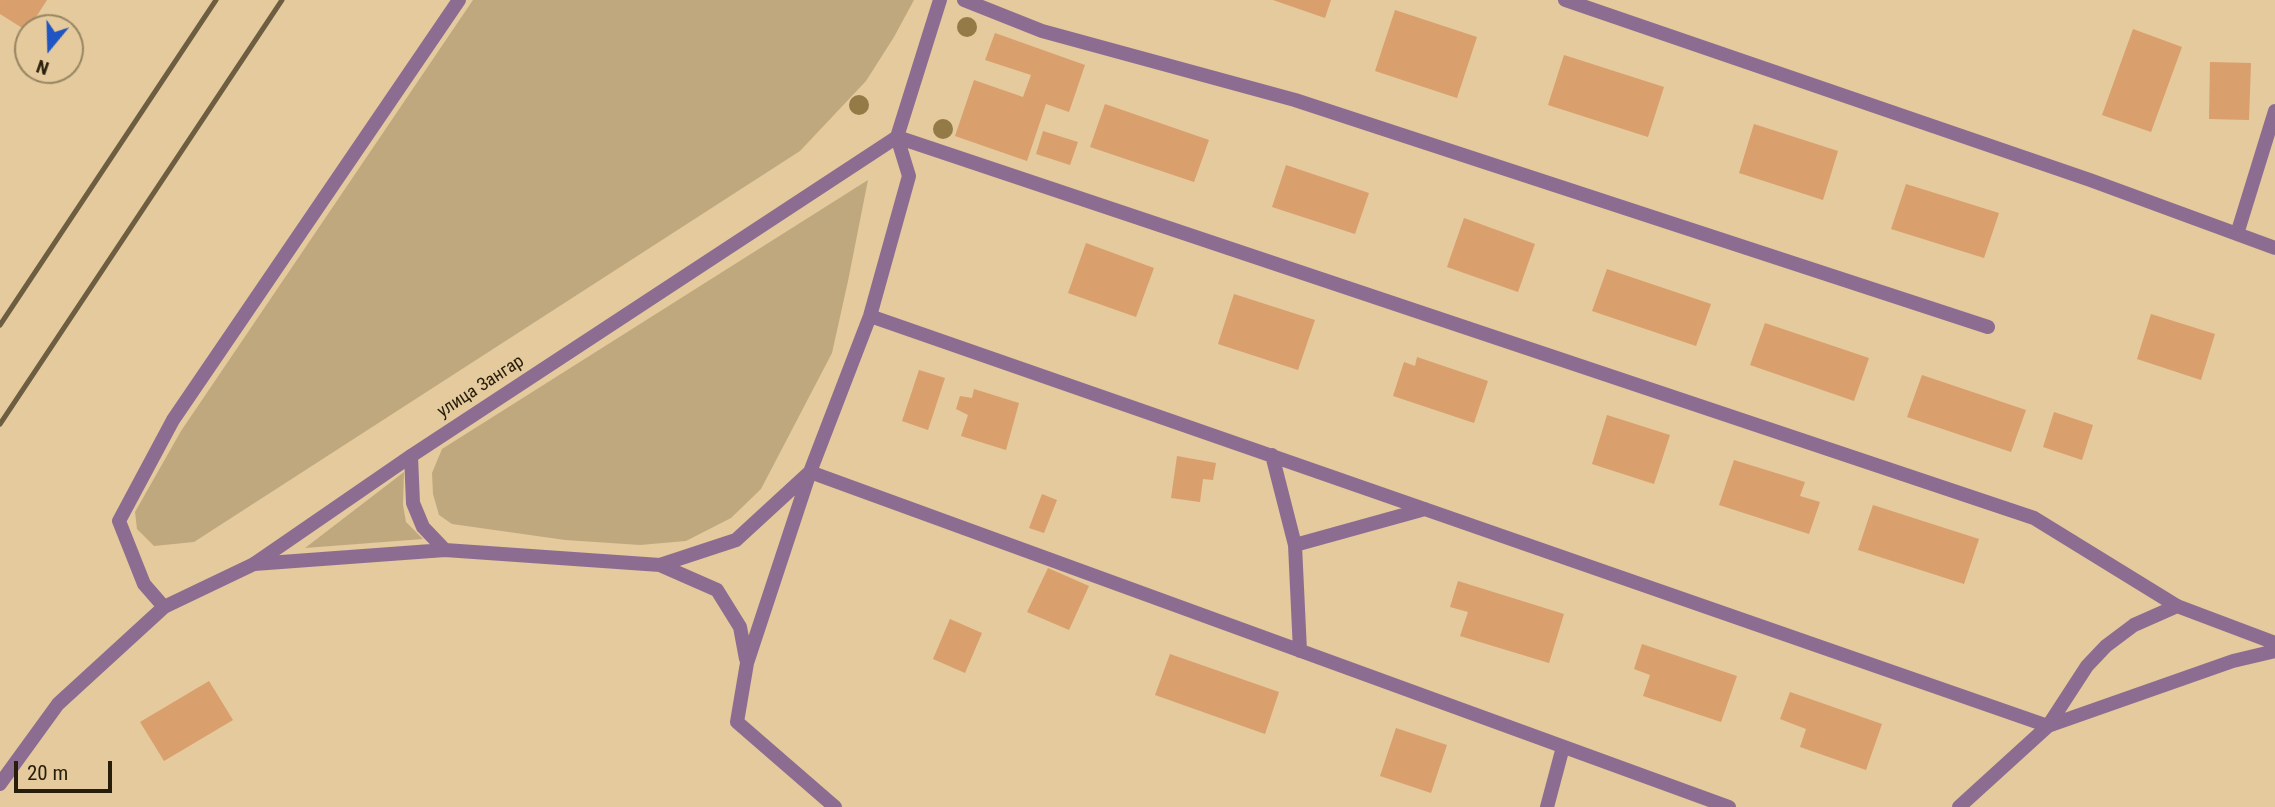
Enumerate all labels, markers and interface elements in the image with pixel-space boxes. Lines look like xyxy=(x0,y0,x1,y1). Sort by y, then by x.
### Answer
north arrow xyxy=(14,14,84,84)
text: N xyxy=(33,55,52,80)
street label: улица Зангар xyxy=(434,351,528,423)
scale bar xyxy=(18,748,116,792)
text: 20 m xyxy=(27,761,68,785)

